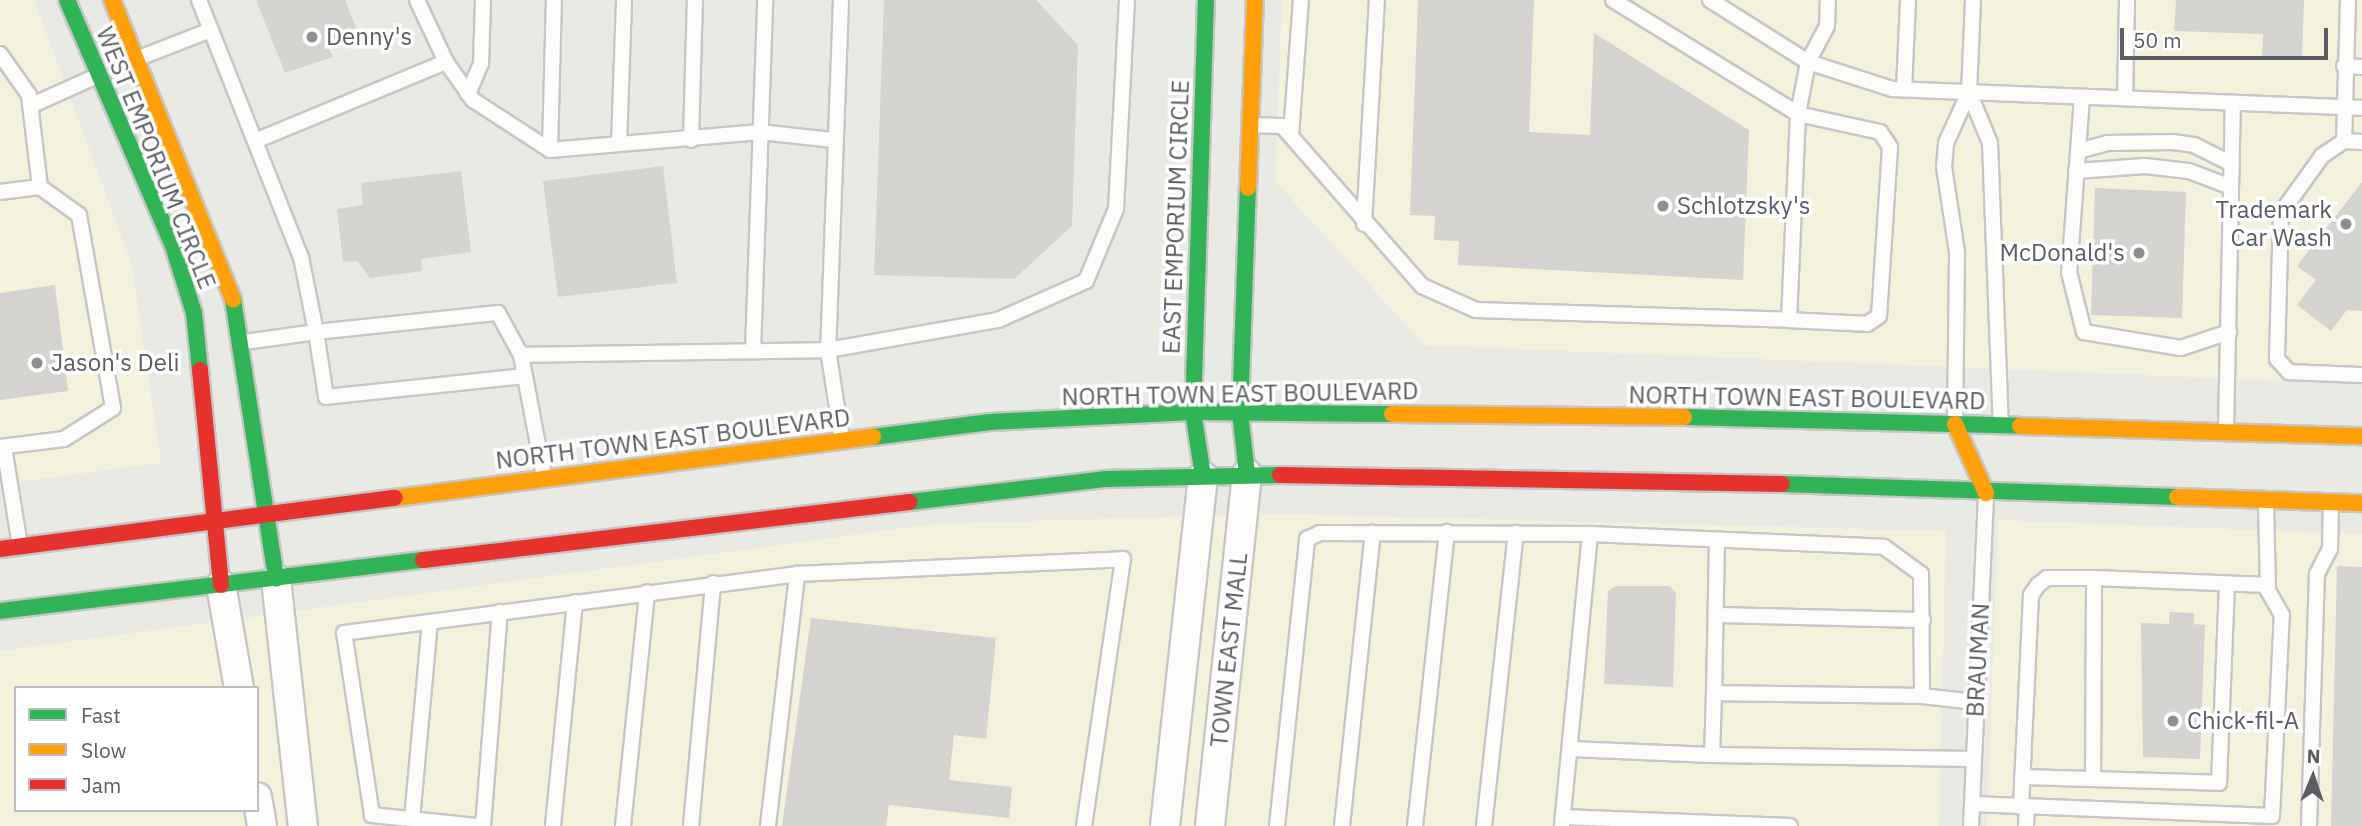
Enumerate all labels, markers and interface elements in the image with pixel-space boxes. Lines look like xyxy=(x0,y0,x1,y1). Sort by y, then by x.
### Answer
scale bar xyxy=(2124,14,2332,58)
street label: WEST EMPORIUM CIRCLE xyxy=(90,23,222,293)
place label: Denny's xyxy=(326,23,412,51)
text: 50 m xyxy=(2133,26,2182,54)
marker: Denny's xyxy=(304,29,320,45)
street label: EAST EMPORIUM CIRCLE xyxy=(1157,79,1195,355)
place label: Schlotzsky's xyxy=(1677,192,1810,220)
place label: Trademark Car Wash xyxy=(2216,196,2332,252)
marker: Schlotzsky's xyxy=(1655,198,1671,214)
marker: Trademark Car Wash xyxy=(2338,216,2354,232)
place label: McDonald's xyxy=(2000,239,2125,267)
marker: McDonald's xyxy=(2131,245,2147,261)
place label: Jason's Deli xyxy=(51,349,179,377)
marker: Jason's Deli xyxy=(29,355,45,371)
street label: NORTH TOWN EAST BOULEVARD xyxy=(1061,376,1419,412)
street label: NORTH TOWN EAST BOULEVARD xyxy=(1628,380,1986,416)
street label: NORTH TOWN EAST BOULEVARD xyxy=(494,403,852,475)
street label: TOWN EAST MALL xyxy=(1204,551,1254,749)
street label: BRAUMAN xyxy=(1961,602,1995,718)
legend xyxy=(14,686,259,812)
text: Fast xyxy=(81,701,121,729)
place label: Chick-fil-A xyxy=(2187,707,2299,735)
marker: Chick-fil-A xyxy=(2165,713,2181,729)
text: Slow xyxy=(81,736,127,764)
north arrow xyxy=(2278,742,2348,812)
text: N xyxy=(2306,744,2321,768)
text: Jam xyxy=(81,771,121,799)

